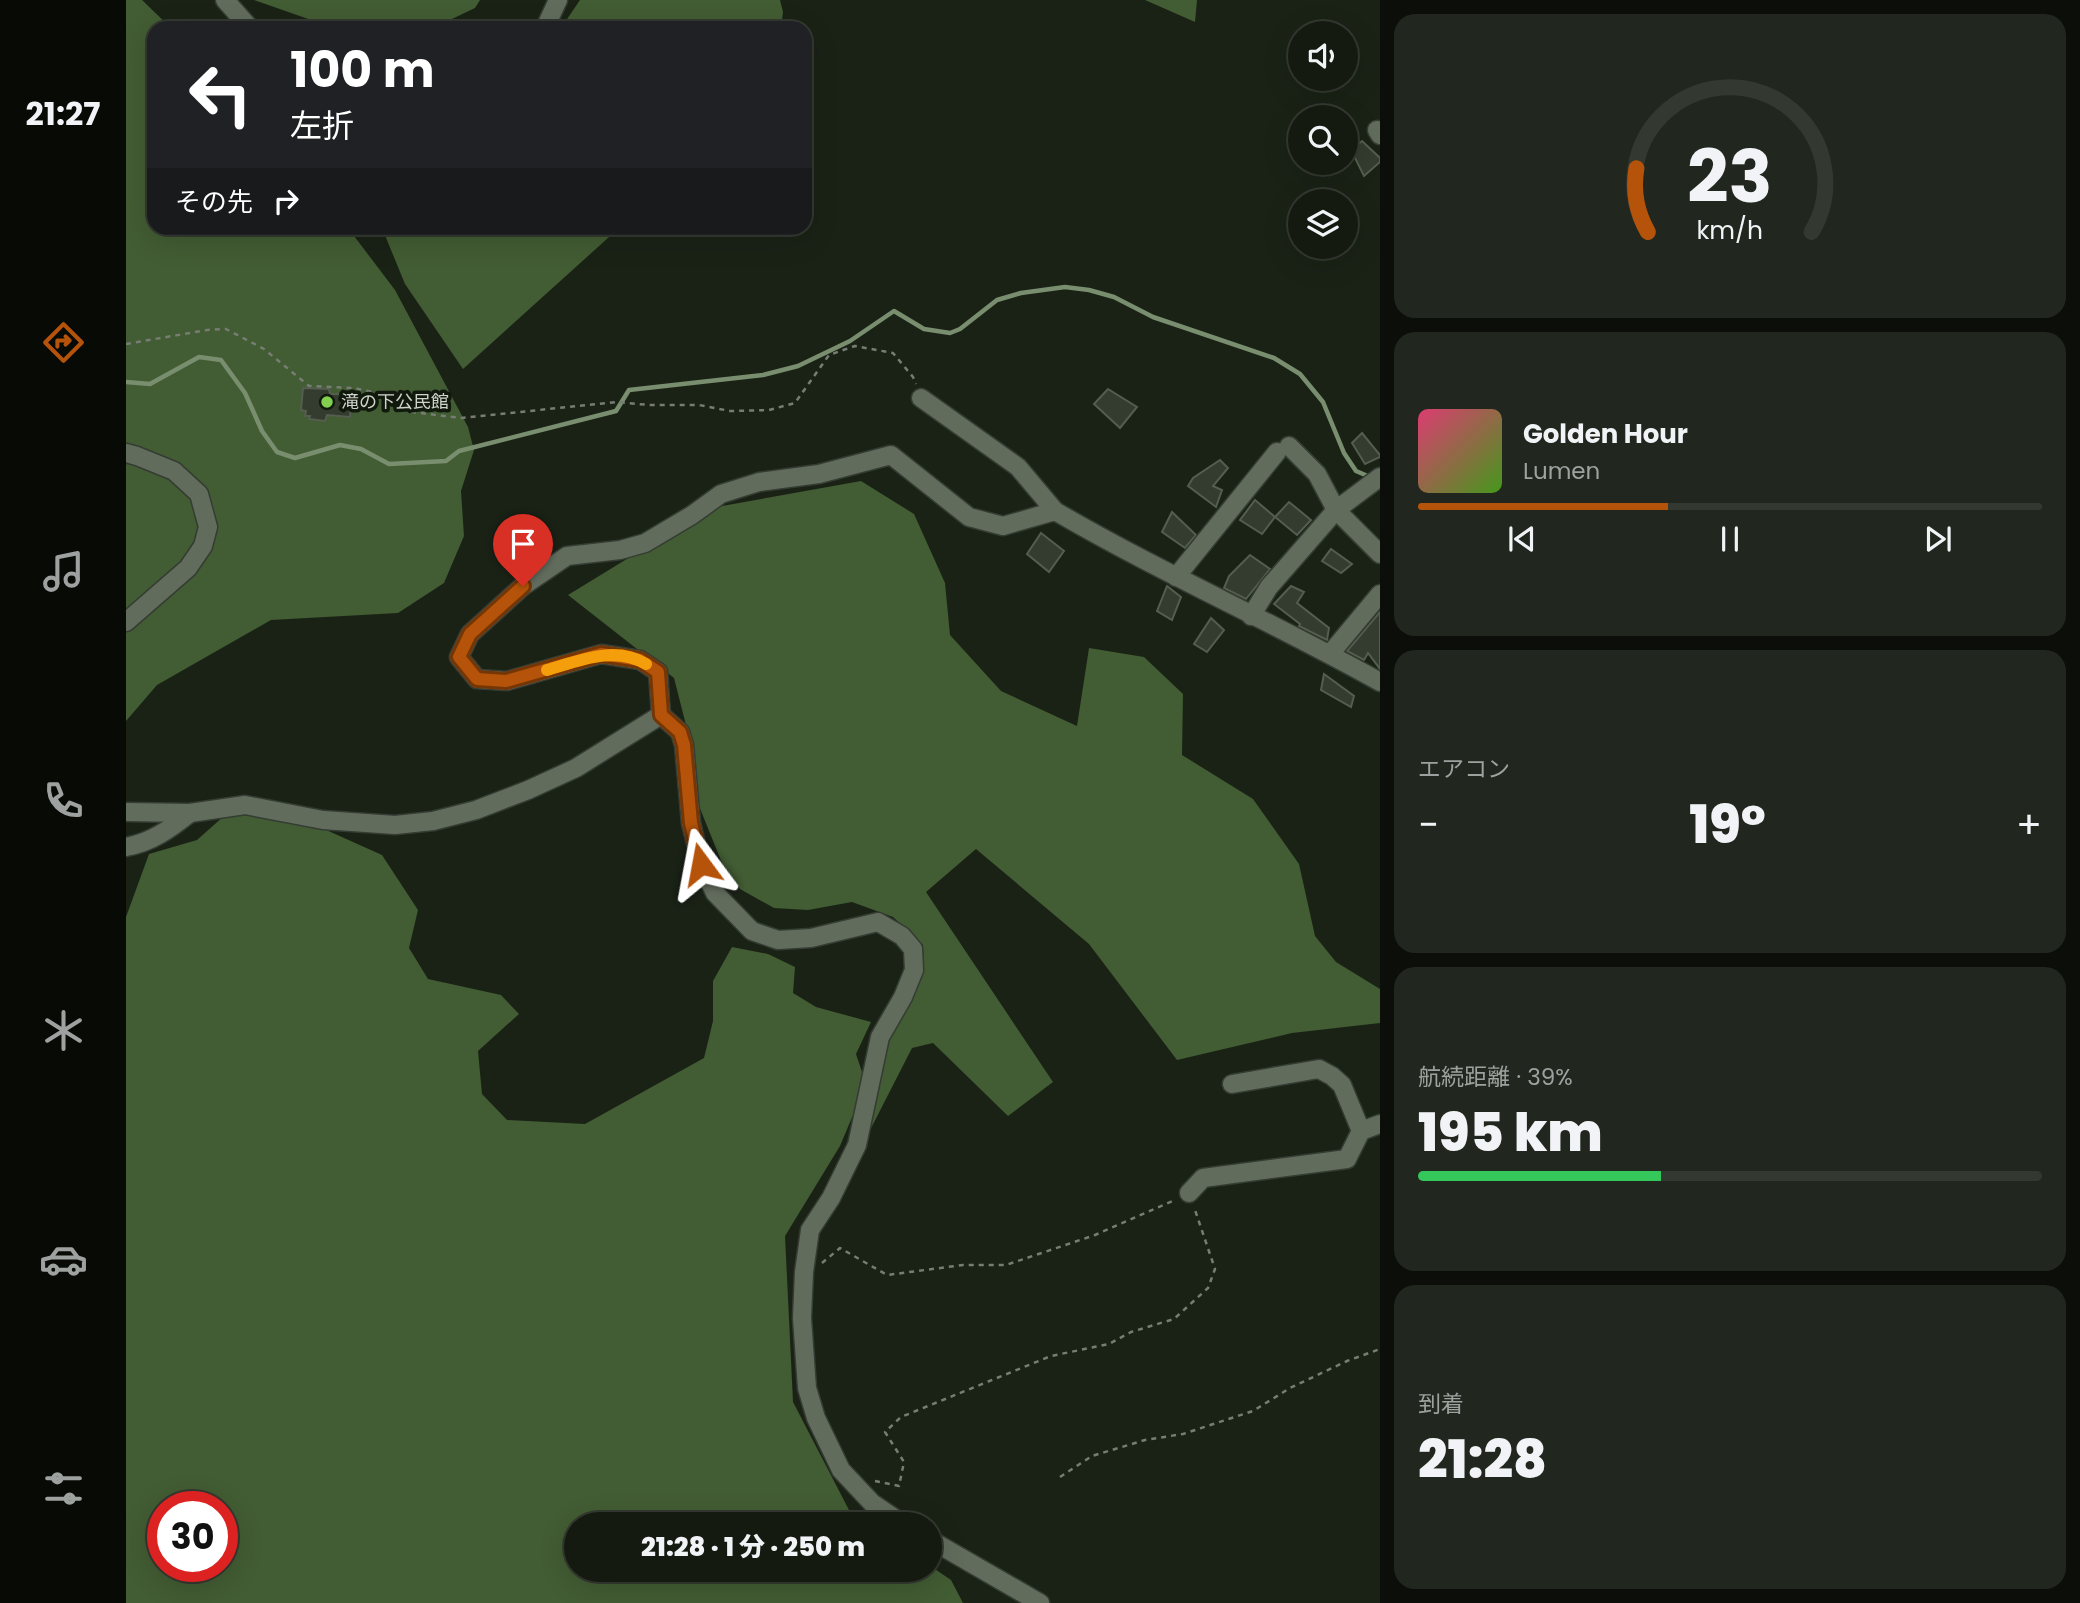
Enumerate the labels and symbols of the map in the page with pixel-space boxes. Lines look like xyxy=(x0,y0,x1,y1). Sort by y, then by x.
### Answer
place label: 滝の下公民館 xyxy=(341,389,449,414)
marker: 滝の下公民館 xyxy=(319,394,335,410)
pin xyxy=(493,514,553,586)
position arrow xyxy=(664,827,738,901)
speed limit sign: 30 xyxy=(147,1491,238,1582)

